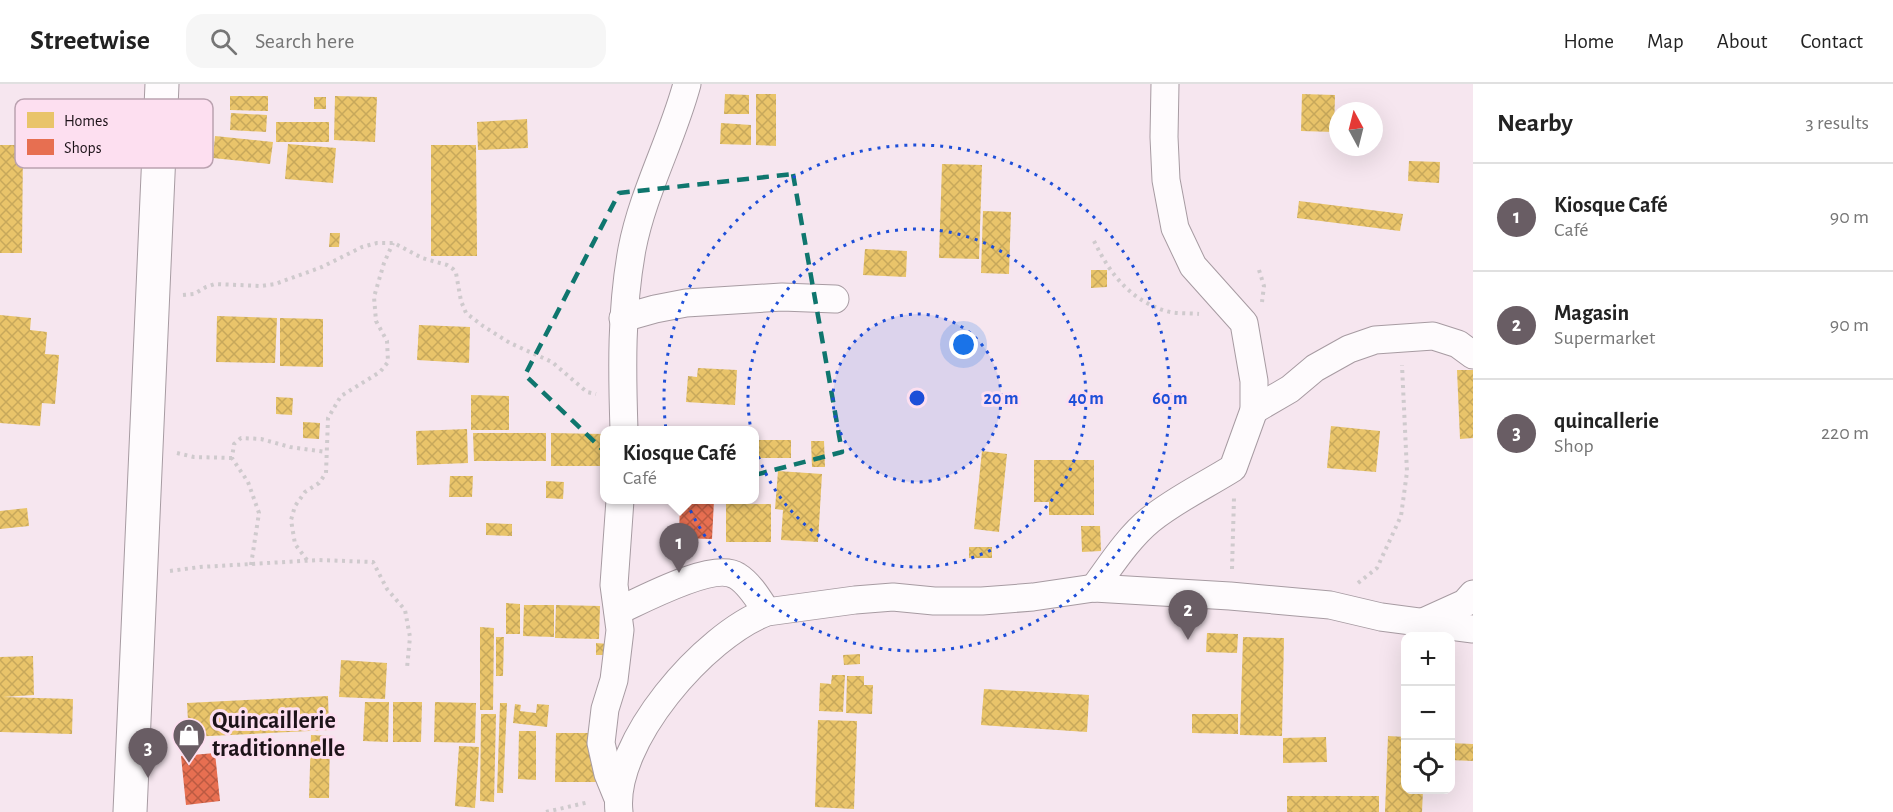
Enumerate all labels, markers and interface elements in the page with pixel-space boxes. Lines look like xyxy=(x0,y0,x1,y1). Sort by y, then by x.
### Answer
search box xyxy=(186,14,606,68)
icon: search xyxy=(207,25,240,58)
text: Streetwise xyxy=(30,27,150,55)
text: Search here xyxy=(255,30,354,52)
text: Home xyxy=(1563,31,1614,52)
text: Map xyxy=(1647,31,1684,52)
text: About xyxy=(1717,31,1767,52)
text: Contact xyxy=(1800,31,1863,52)
legend xyxy=(15,99,213,168)
north arrow xyxy=(1329,102,1383,156)
text: Nearby xyxy=(1497,110,1573,136)
text: Homes xyxy=(64,113,108,129)
text: 3 results xyxy=(1805,113,1869,133)
text: Shops xyxy=(64,140,102,156)
text: Kiosque Café xyxy=(1554,194,1668,216)
text: 1 xyxy=(1513,207,1520,227)
text: 90 m xyxy=(1830,207,1869,227)
text: Café xyxy=(1554,220,1588,240)
text: Magasin xyxy=(1554,302,1629,324)
text: 2 xyxy=(1512,315,1521,335)
text: 90 m xyxy=(1830,315,1869,335)
text: Supermarket xyxy=(1554,328,1655,348)
your location xyxy=(949,330,978,359)
centre of rings xyxy=(907,388,927,408)
text: 20 m xyxy=(983,390,1019,408)
text: 40 m xyxy=(1068,390,1104,408)
text: 60 m xyxy=(1152,390,1188,408)
text: quincallerie xyxy=(1554,410,1659,432)
text: 3 xyxy=(1512,423,1521,443)
text: 220 m xyxy=(1821,423,1869,443)
popup xyxy=(600,426,759,504)
text: Shop xyxy=(1554,436,1594,456)
text: Kiosque Café xyxy=(623,442,736,464)
text: Café xyxy=(623,468,657,488)
pin: 1 xyxy=(660,524,698,573)
pin: 2 xyxy=(1168,590,1208,640)
map controls xyxy=(1401,632,1455,794)
button: + xyxy=(1401,632,1455,686)
button: − xyxy=(1401,686,1455,740)
place label: Quincaillerie traditionnelle xyxy=(212,709,345,761)
shop icon: Quincaillerie traditionnelle xyxy=(171,717,207,764)
pin: 3 xyxy=(128,728,168,778)
button: locate xyxy=(1401,740,1455,794)

